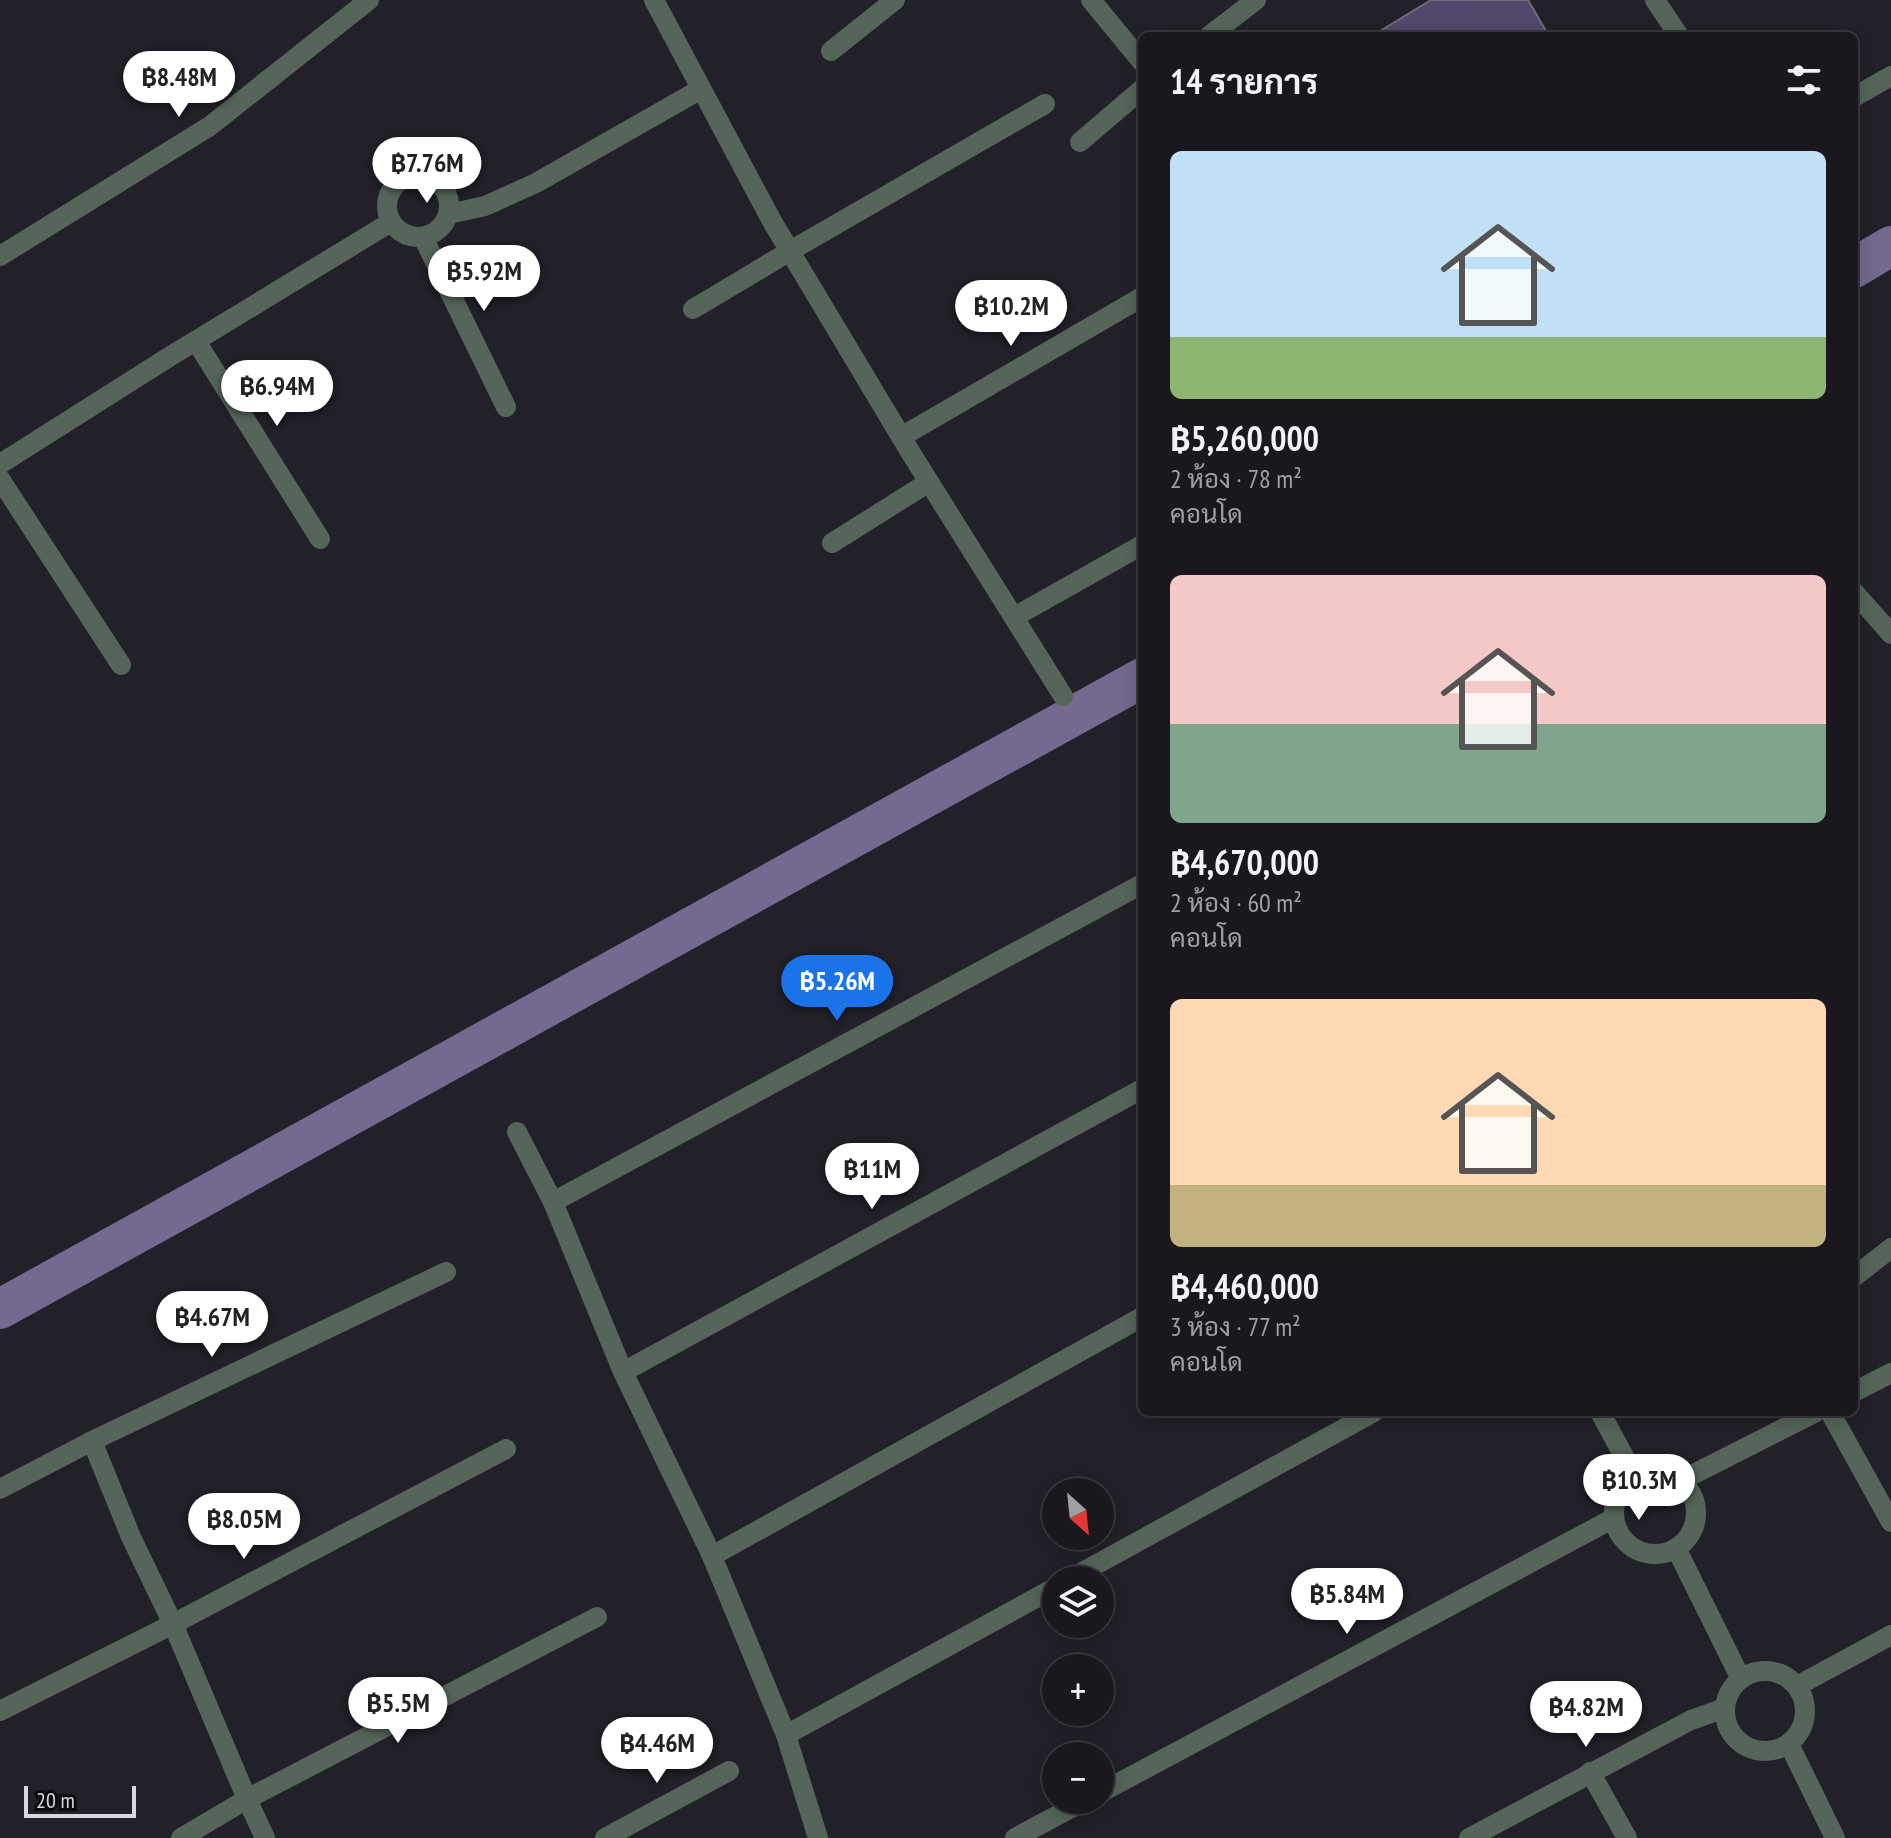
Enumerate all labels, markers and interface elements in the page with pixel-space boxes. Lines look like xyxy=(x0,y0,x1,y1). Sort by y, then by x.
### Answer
pin: ฿8.48M xyxy=(114,51,244,119)
icon: filters xyxy=(1782,58,1826,102)
text: 14 รายการ xyxy=(1170,59,1318,103)
text: ฿8.48M xyxy=(141,60,217,93)
pin: ฿7.76M xyxy=(362,137,492,205)
text: ฿7.76M xyxy=(390,146,464,179)
icon: home xyxy=(1426,203,1570,347)
pin: ฿5.92M xyxy=(419,245,549,313)
text: ฿5.92M xyxy=(446,254,522,287)
pin: ฿10.2M xyxy=(946,280,1076,348)
text: ฿10.2M xyxy=(973,289,1049,322)
pin: ฿6.94M xyxy=(212,360,342,428)
text: ฿6.94M xyxy=(239,369,315,402)
text: ฿5,260,000 xyxy=(1170,416,1319,460)
text: 2 ห้อง · 78 m² xyxy=(1170,462,1302,495)
text: คอนโด xyxy=(1170,497,1243,530)
icon: home xyxy=(1426,627,1570,771)
text: ฿4,670,000 xyxy=(1170,840,1319,884)
text: 2 ห้อง · 60 m² xyxy=(1170,886,1302,919)
text: คอนโด xyxy=(1170,921,1243,954)
pin: ฿5.26M xyxy=(772,955,902,1023)
text: ฿5.26M xyxy=(799,964,875,997)
icon: home xyxy=(1426,1051,1570,1195)
pin: ฿11M xyxy=(825,1143,919,1211)
text: ฿11M xyxy=(843,1152,901,1185)
text: ฿4,460,000 xyxy=(1170,1264,1319,1308)
pin: ฿4.67M xyxy=(147,1291,277,1359)
text: ฿4.67M xyxy=(174,1300,250,1333)
text: 3 ห้อง · 77 m² xyxy=(1170,1310,1301,1343)
text: คอนโด xyxy=(1170,1345,1243,1378)
pin: ฿10.3M xyxy=(1574,1454,1704,1522)
text: ฿10.3M xyxy=(1601,1463,1677,1496)
north arrow xyxy=(1042,1478,1114,1550)
map controls xyxy=(1042,1478,1114,1814)
pin: ฿8.05M xyxy=(179,1493,309,1561)
text: ฿8.05M xyxy=(206,1502,282,1535)
button: layers xyxy=(1042,1566,1114,1638)
pin: ฿5.84M xyxy=(1282,1568,1412,1636)
text: ฿5.84M xyxy=(1309,1577,1385,1610)
button: + xyxy=(1042,1654,1114,1726)
pin: ฿5.5M xyxy=(342,1677,454,1745)
pin: ฿4.82M xyxy=(1521,1681,1651,1749)
text: ฿5.5M xyxy=(366,1686,430,1719)
text: ฿4.82M xyxy=(1548,1690,1624,1723)
pin: ฿4.46M xyxy=(592,1717,722,1785)
text: ฿4.46M xyxy=(619,1726,695,1759)
button: − xyxy=(1042,1742,1114,1814)
scale bar xyxy=(24,1782,136,1818)
text: 20 m xyxy=(36,1786,75,1814)

